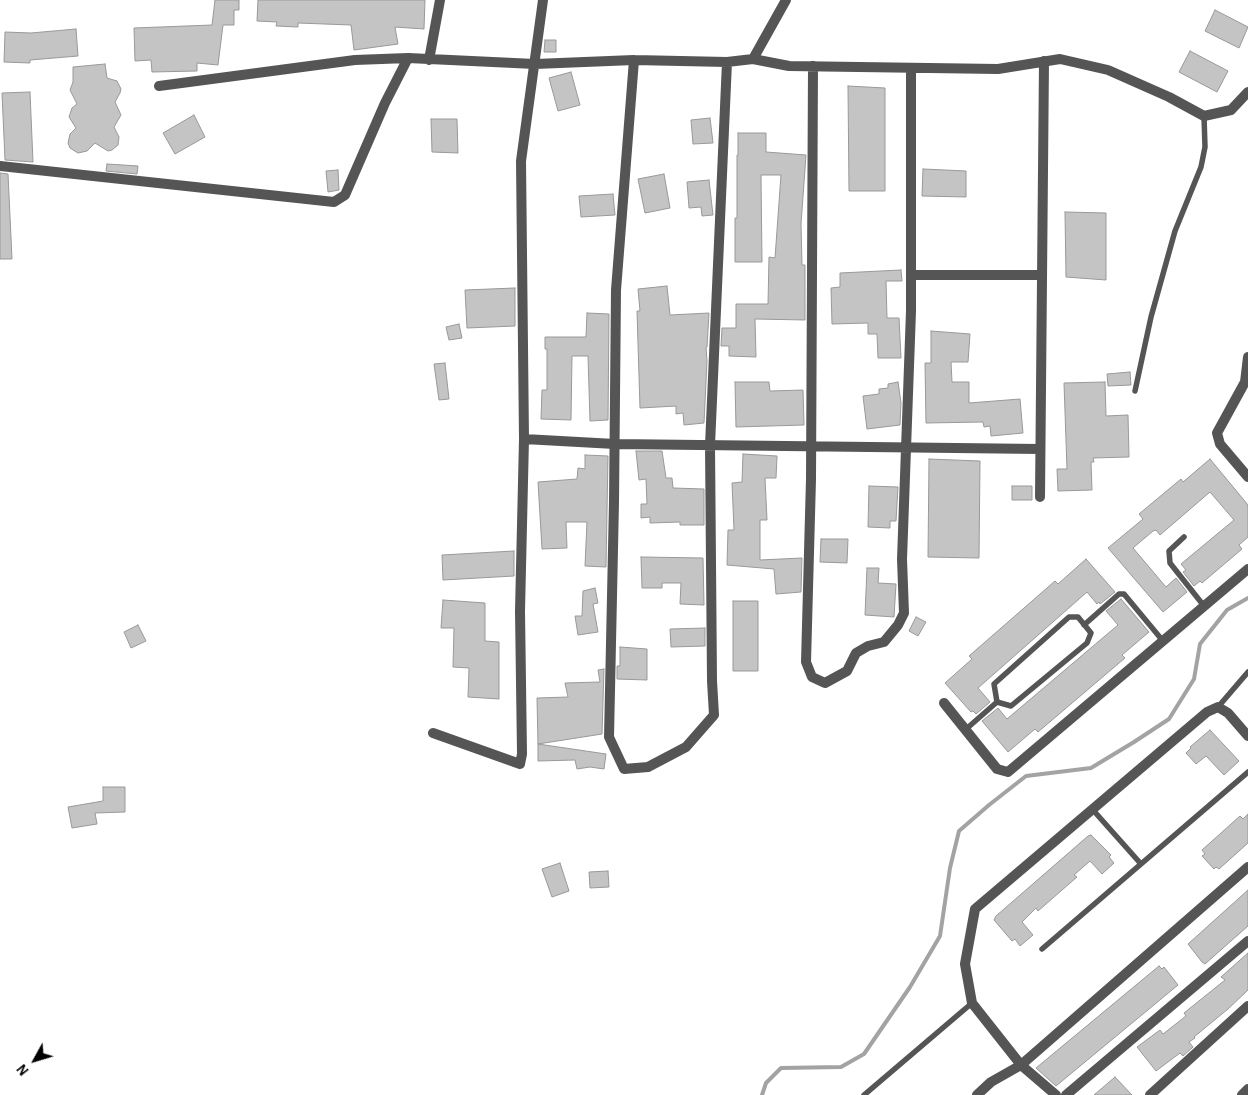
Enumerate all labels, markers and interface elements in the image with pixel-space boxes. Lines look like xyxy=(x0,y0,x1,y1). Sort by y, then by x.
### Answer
north arrow xyxy=(10,1035,60,1085)
text: N xyxy=(15,1061,32,1078)

